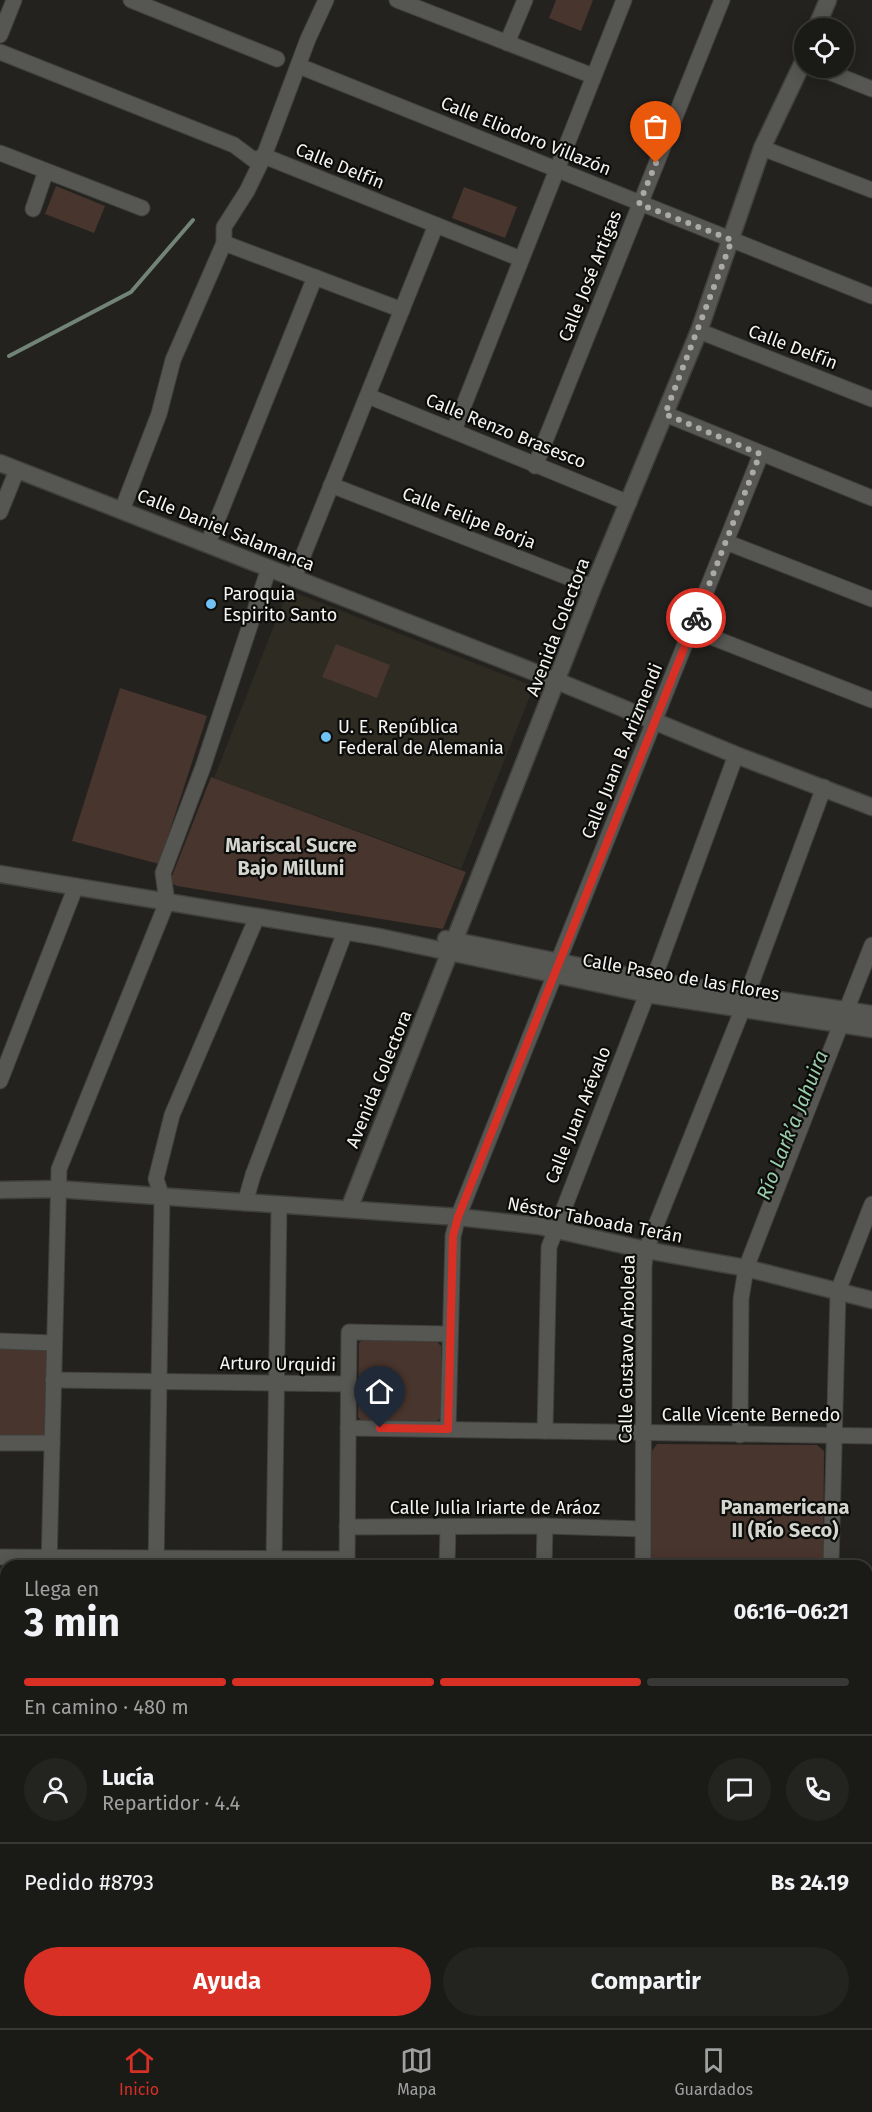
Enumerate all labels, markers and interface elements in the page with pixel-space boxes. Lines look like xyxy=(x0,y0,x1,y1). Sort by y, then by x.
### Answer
map controls xyxy=(794,18,854,78)
button: locate xyxy=(794,18,854,78)
street label: Calle Eliodoro Villazón xyxy=(437,92,615,180)
pin xyxy=(630,101,681,163)
icon: bag xyxy=(639,110,672,143)
street label: Calle Delfín xyxy=(292,138,388,194)
street label: Calle José Artigas xyxy=(554,207,626,345)
street label: Calle Delfín xyxy=(745,320,841,374)
street label: Calle Renzo Brasesco xyxy=(423,389,589,473)
street label: Calle Felipe Borja xyxy=(399,482,539,554)
street label: Calle Daniel Salamanca xyxy=(134,484,318,576)
street label: Avenida Colectora xyxy=(521,555,595,699)
place label: Paroquia Espirito Santo xyxy=(223,583,337,626)
courier xyxy=(666,588,726,648)
marker: Paroquia Espirito Santo xyxy=(204,597,218,611)
icon: bike xyxy=(680,602,713,635)
street label: Calle Juan B. Arizmendi xyxy=(577,660,667,842)
place label: U. E. República Federal de Alemania xyxy=(338,716,504,759)
marker: U. E. República Federal de Alemania xyxy=(319,730,333,744)
district label: Mariscal Sucre Bajo Milluni xyxy=(225,833,357,880)
street label: Calle Paseo de las Flores xyxy=(581,949,781,1005)
street label: Avenida Colectora xyxy=(341,1007,417,1151)
street label: Calle Juan Arévalo xyxy=(540,1043,616,1187)
water label: Río Lark’a Jahuira xyxy=(751,1047,833,1203)
street label: Néstor Taboada Terán xyxy=(505,1192,685,1248)
street label: Calle Gustavo Arboleda xyxy=(614,1254,640,1444)
street label: Arturo Urquidi xyxy=(220,1352,336,1376)
pin xyxy=(354,1366,405,1428)
icon: home xyxy=(363,1375,396,1408)
street label: Calle Vicente Bernedo xyxy=(662,1404,840,1426)
district label: Panamericana II (Río Seco) xyxy=(721,1495,849,1542)
street label: Calle Julia Iriarte de Aráoz xyxy=(390,1497,600,1519)
text: Llega en xyxy=(24,1577,99,1601)
text: 06:16–06:21 xyxy=(733,1598,849,1625)
text: 3 min xyxy=(24,1600,120,1646)
text: En camino · 480 m xyxy=(24,1695,189,1719)
button: person xyxy=(24,1758,87,1821)
button: chat xyxy=(708,1758,771,1821)
button: phone xyxy=(786,1758,849,1821)
text: Lucía xyxy=(102,1764,154,1791)
text: Repartidor · 4.4 xyxy=(102,1791,240,1815)
text: Pedido #8793 xyxy=(24,1869,154,1896)
text: Bs 24.19 xyxy=(771,1869,849,1896)
button: Ayuda xyxy=(24,1947,431,2016)
button: Compartir xyxy=(443,1947,849,2016)
tab: Inicio xyxy=(119,2044,159,2099)
tab: Mapa xyxy=(397,2044,436,2099)
tab: Guardados xyxy=(674,2044,753,2099)

